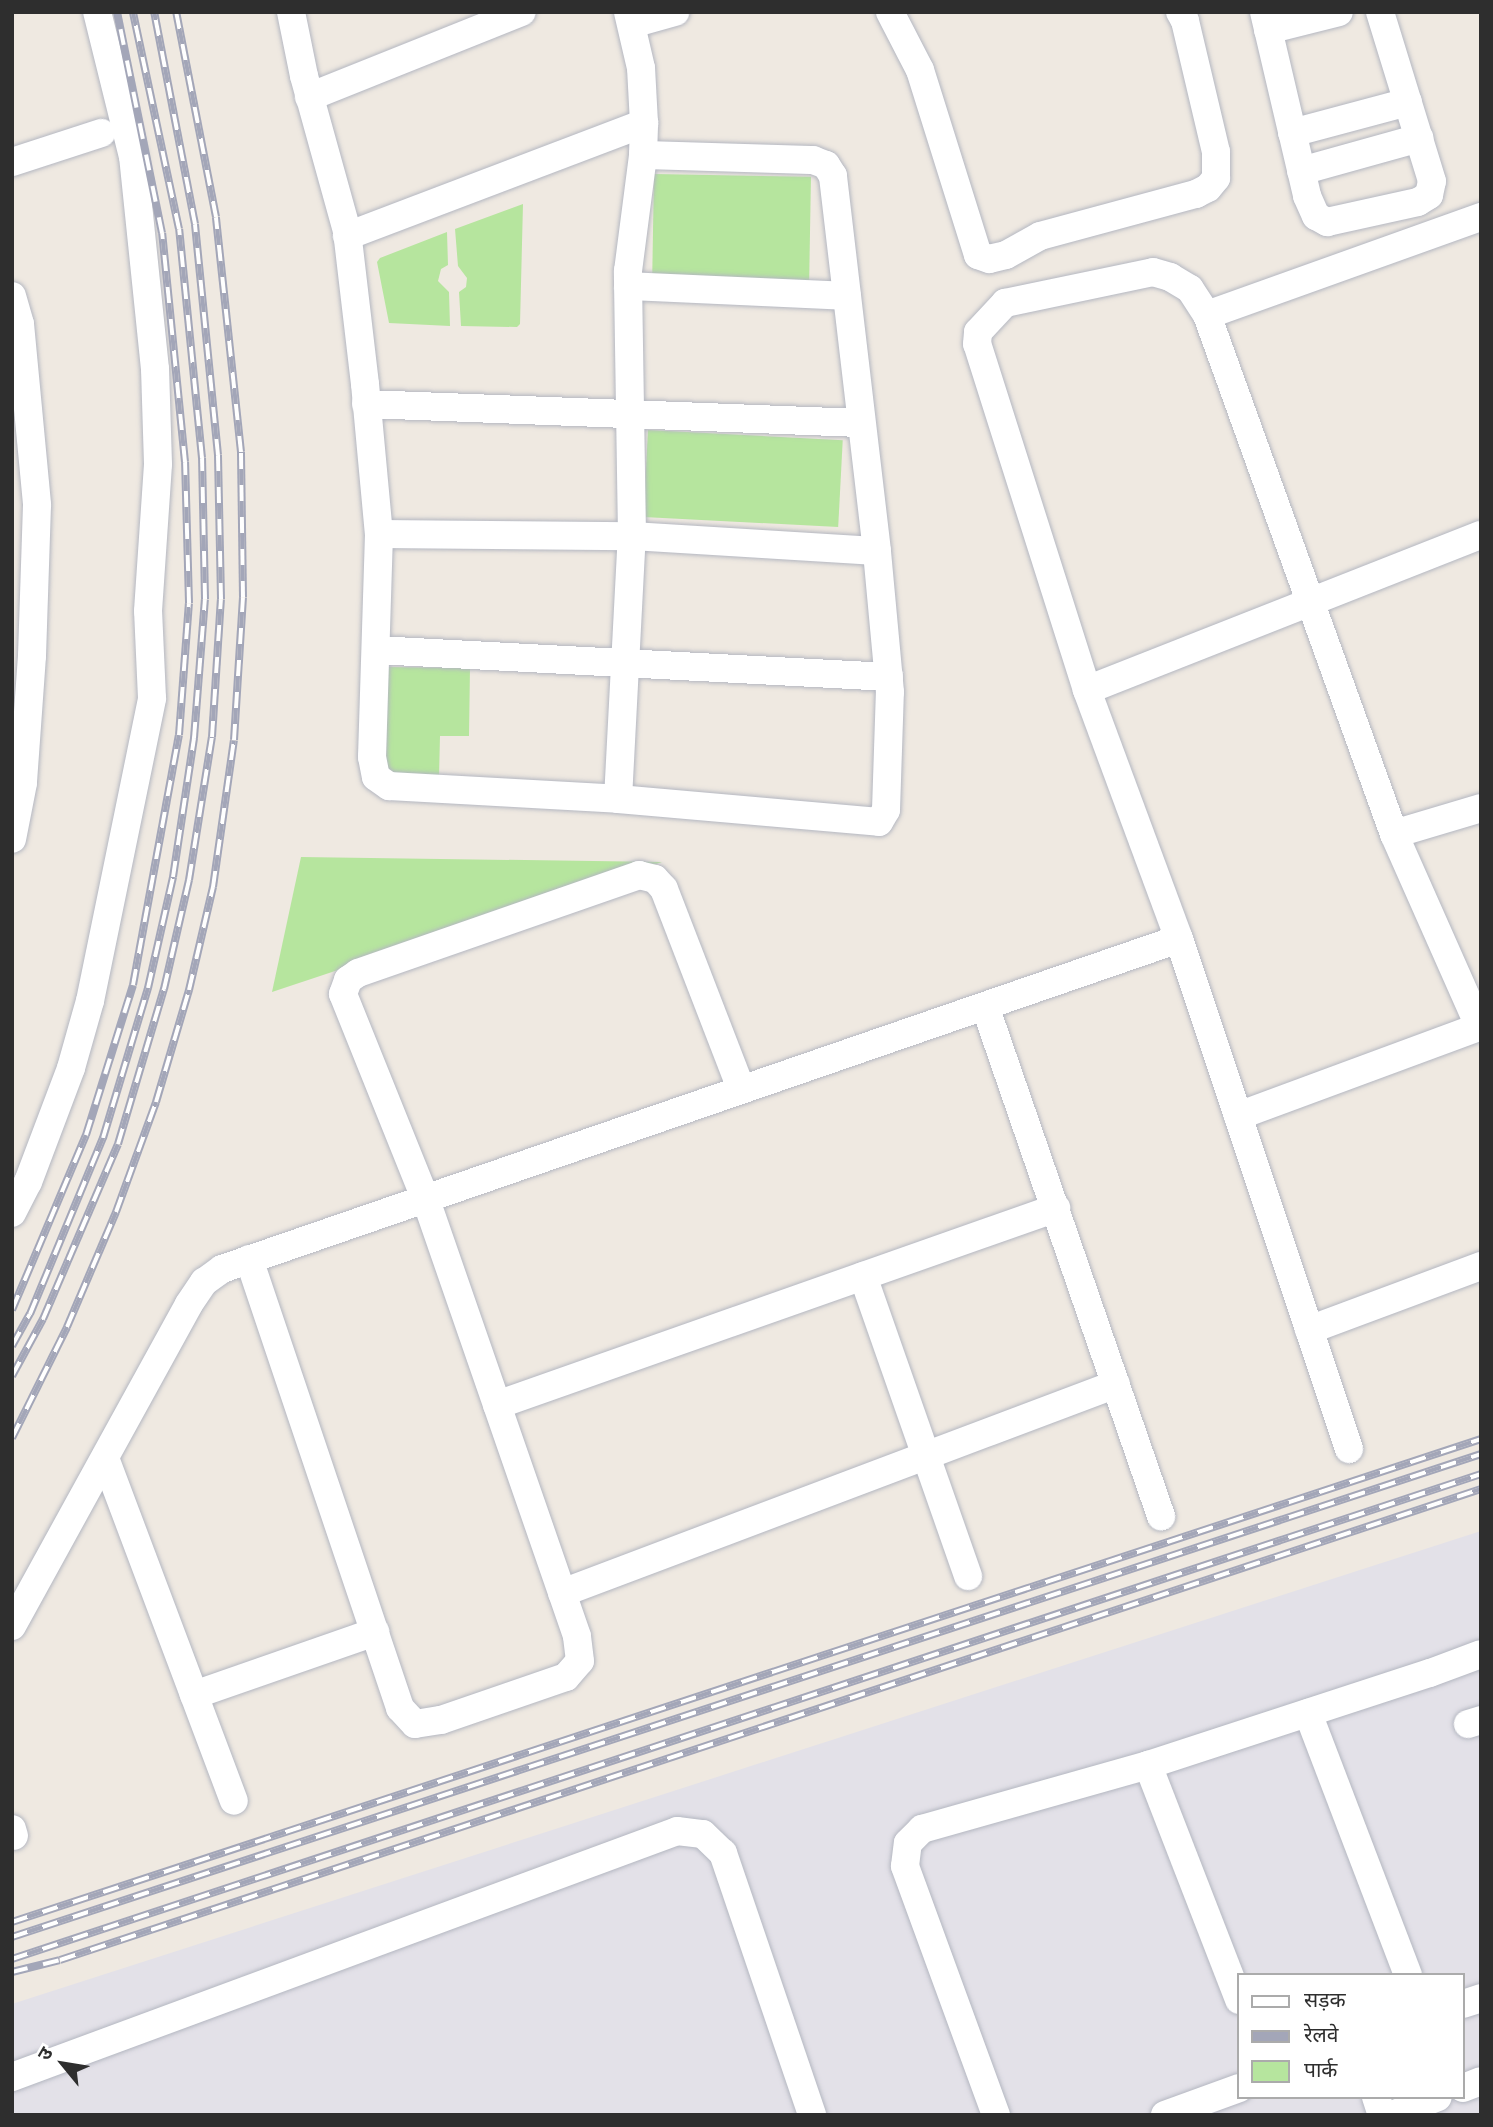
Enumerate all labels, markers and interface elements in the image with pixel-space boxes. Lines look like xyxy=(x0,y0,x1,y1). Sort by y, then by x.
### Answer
legend xyxy=(1238,1973,1465,2099)
text: सड़क xyxy=(1304,1988,1346,2012)
text: रेलवे xyxy=(1304,2023,1339,2047)
north arrow xyxy=(28,2029,98,2099)
text: उ xyxy=(33,2043,57,2064)
text: पार्क xyxy=(1304,2058,1338,2082)

